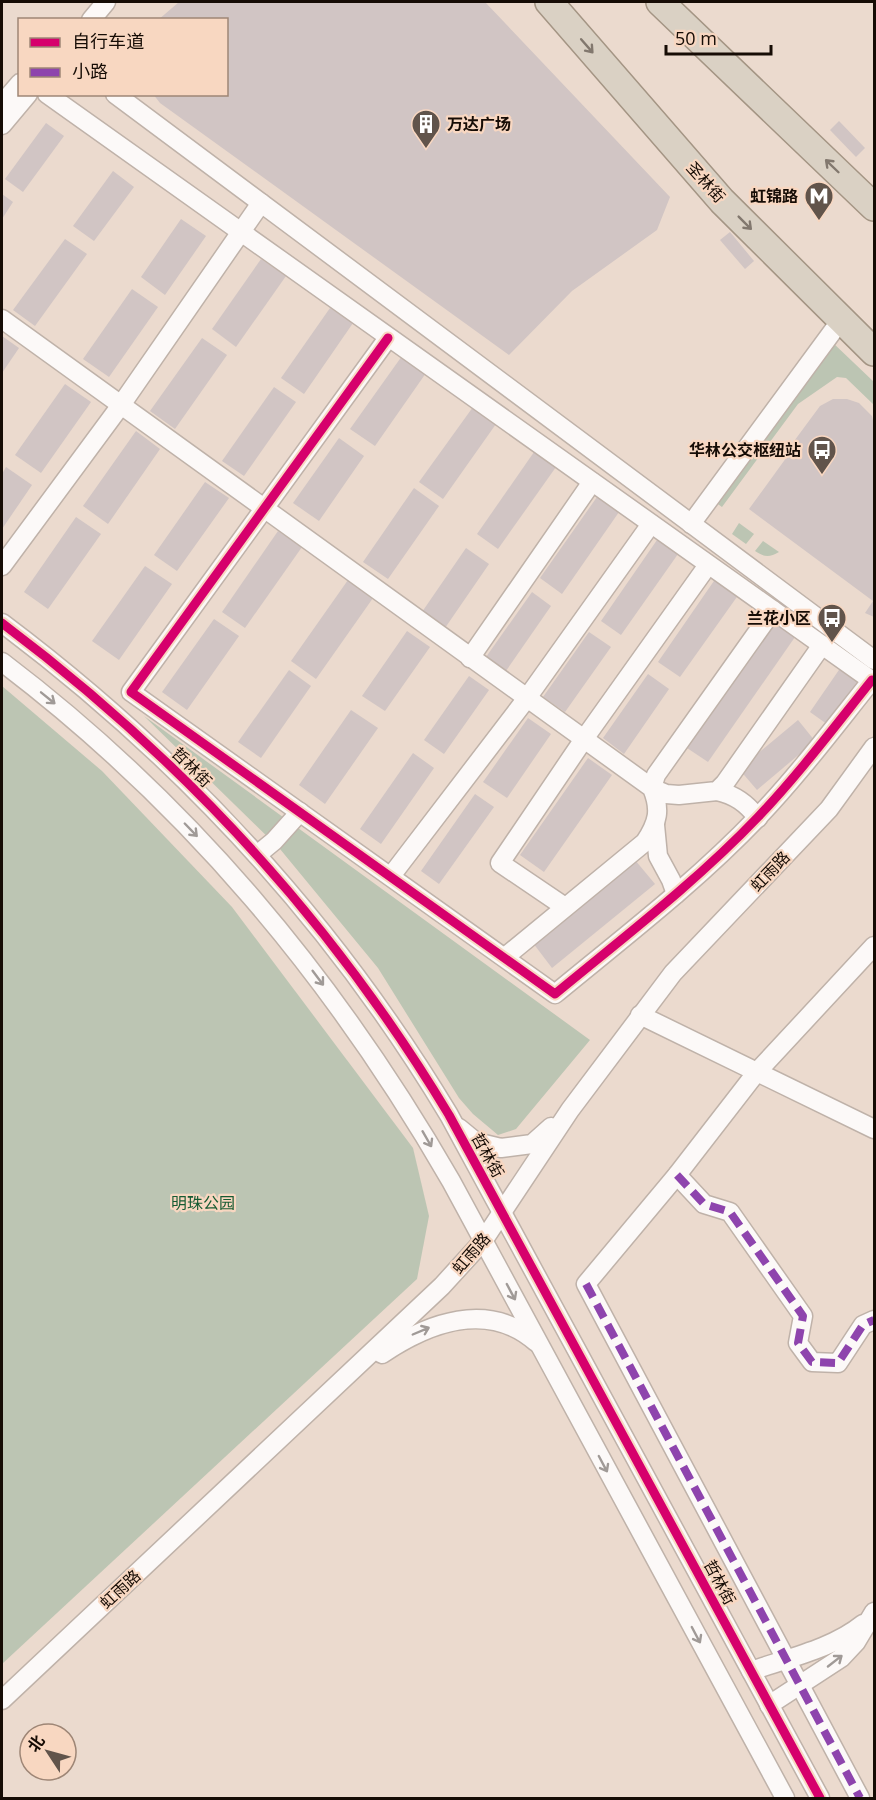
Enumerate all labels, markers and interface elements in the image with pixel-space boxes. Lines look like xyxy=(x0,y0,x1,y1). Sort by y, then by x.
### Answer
legend xyxy=(18,18,228,96)
scale bar xyxy=(666,18,771,56)
text: 50 m xyxy=(675,26,717,50)
text: 自行车道 xyxy=(72,29,144,53)
one-way arrow xyxy=(581,38,594,54)
text: 小路 xyxy=(72,59,108,83)
building icon: 万达广场 xyxy=(410,108,442,150)
place label: 万达广场 xyxy=(447,113,511,135)
street label: 圣林街 xyxy=(682,157,730,207)
one-way arrow xyxy=(825,159,840,174)
metro station icon: 虹锦路 xyxy=(803,180,835,222)
place label: 虹锦路 xyxy=(750,185,798,207)
one-way arrow xyxy=(737,216,752,231)
bus stop icon: 华林公交枢纽站 xyxy=(806,434,838,476)
place label: 华林公交枢纽站 xyxy=(689,439,801,461)
bus stop icon: 兰花小区 xyxy=(816,602,848,644)
place label: 兰花小区 xyxy=(747,607,811,629)
one-way arrow xyxy=(39,692,55,705)
street label: 哲林街 xyxy=(167,742,217,792)
one-way arrow xyxy=(184,822,198,837)
street label: 虹雨路 xyxy=(745,846,795,896)
one-way arrow xyxy=(311,970,324,986)
street label: 哲林街 xyxy=(467,1129,509,1181)
one-way arrow xyxy=(421,1130,433,1147)
park label: 明珠公园 xyxy=(171,1192,235,1214)
street label: 虹雨路 xyxy=(447,1228,495,1278)
one-way arrow xyxy=(505,1283,517,1300)
one-way arrow xyxy=(411,1325,429,1336)
one-way arrow xyxy=(598,1454,609,1472)
street label: 哲林街 xyxy=(699,1556,741,1608)
street label: 虹雨路 xyxy=(95,1565,145,1613)
one-way arrow xyxy=(690,1626,702,1643)
one-way arrow xyxy=(827,1655,843,1668)
north arrow xyxy=(18,1722,78,1782)
text: 北 xyxy=(22,1730,49,1756)

